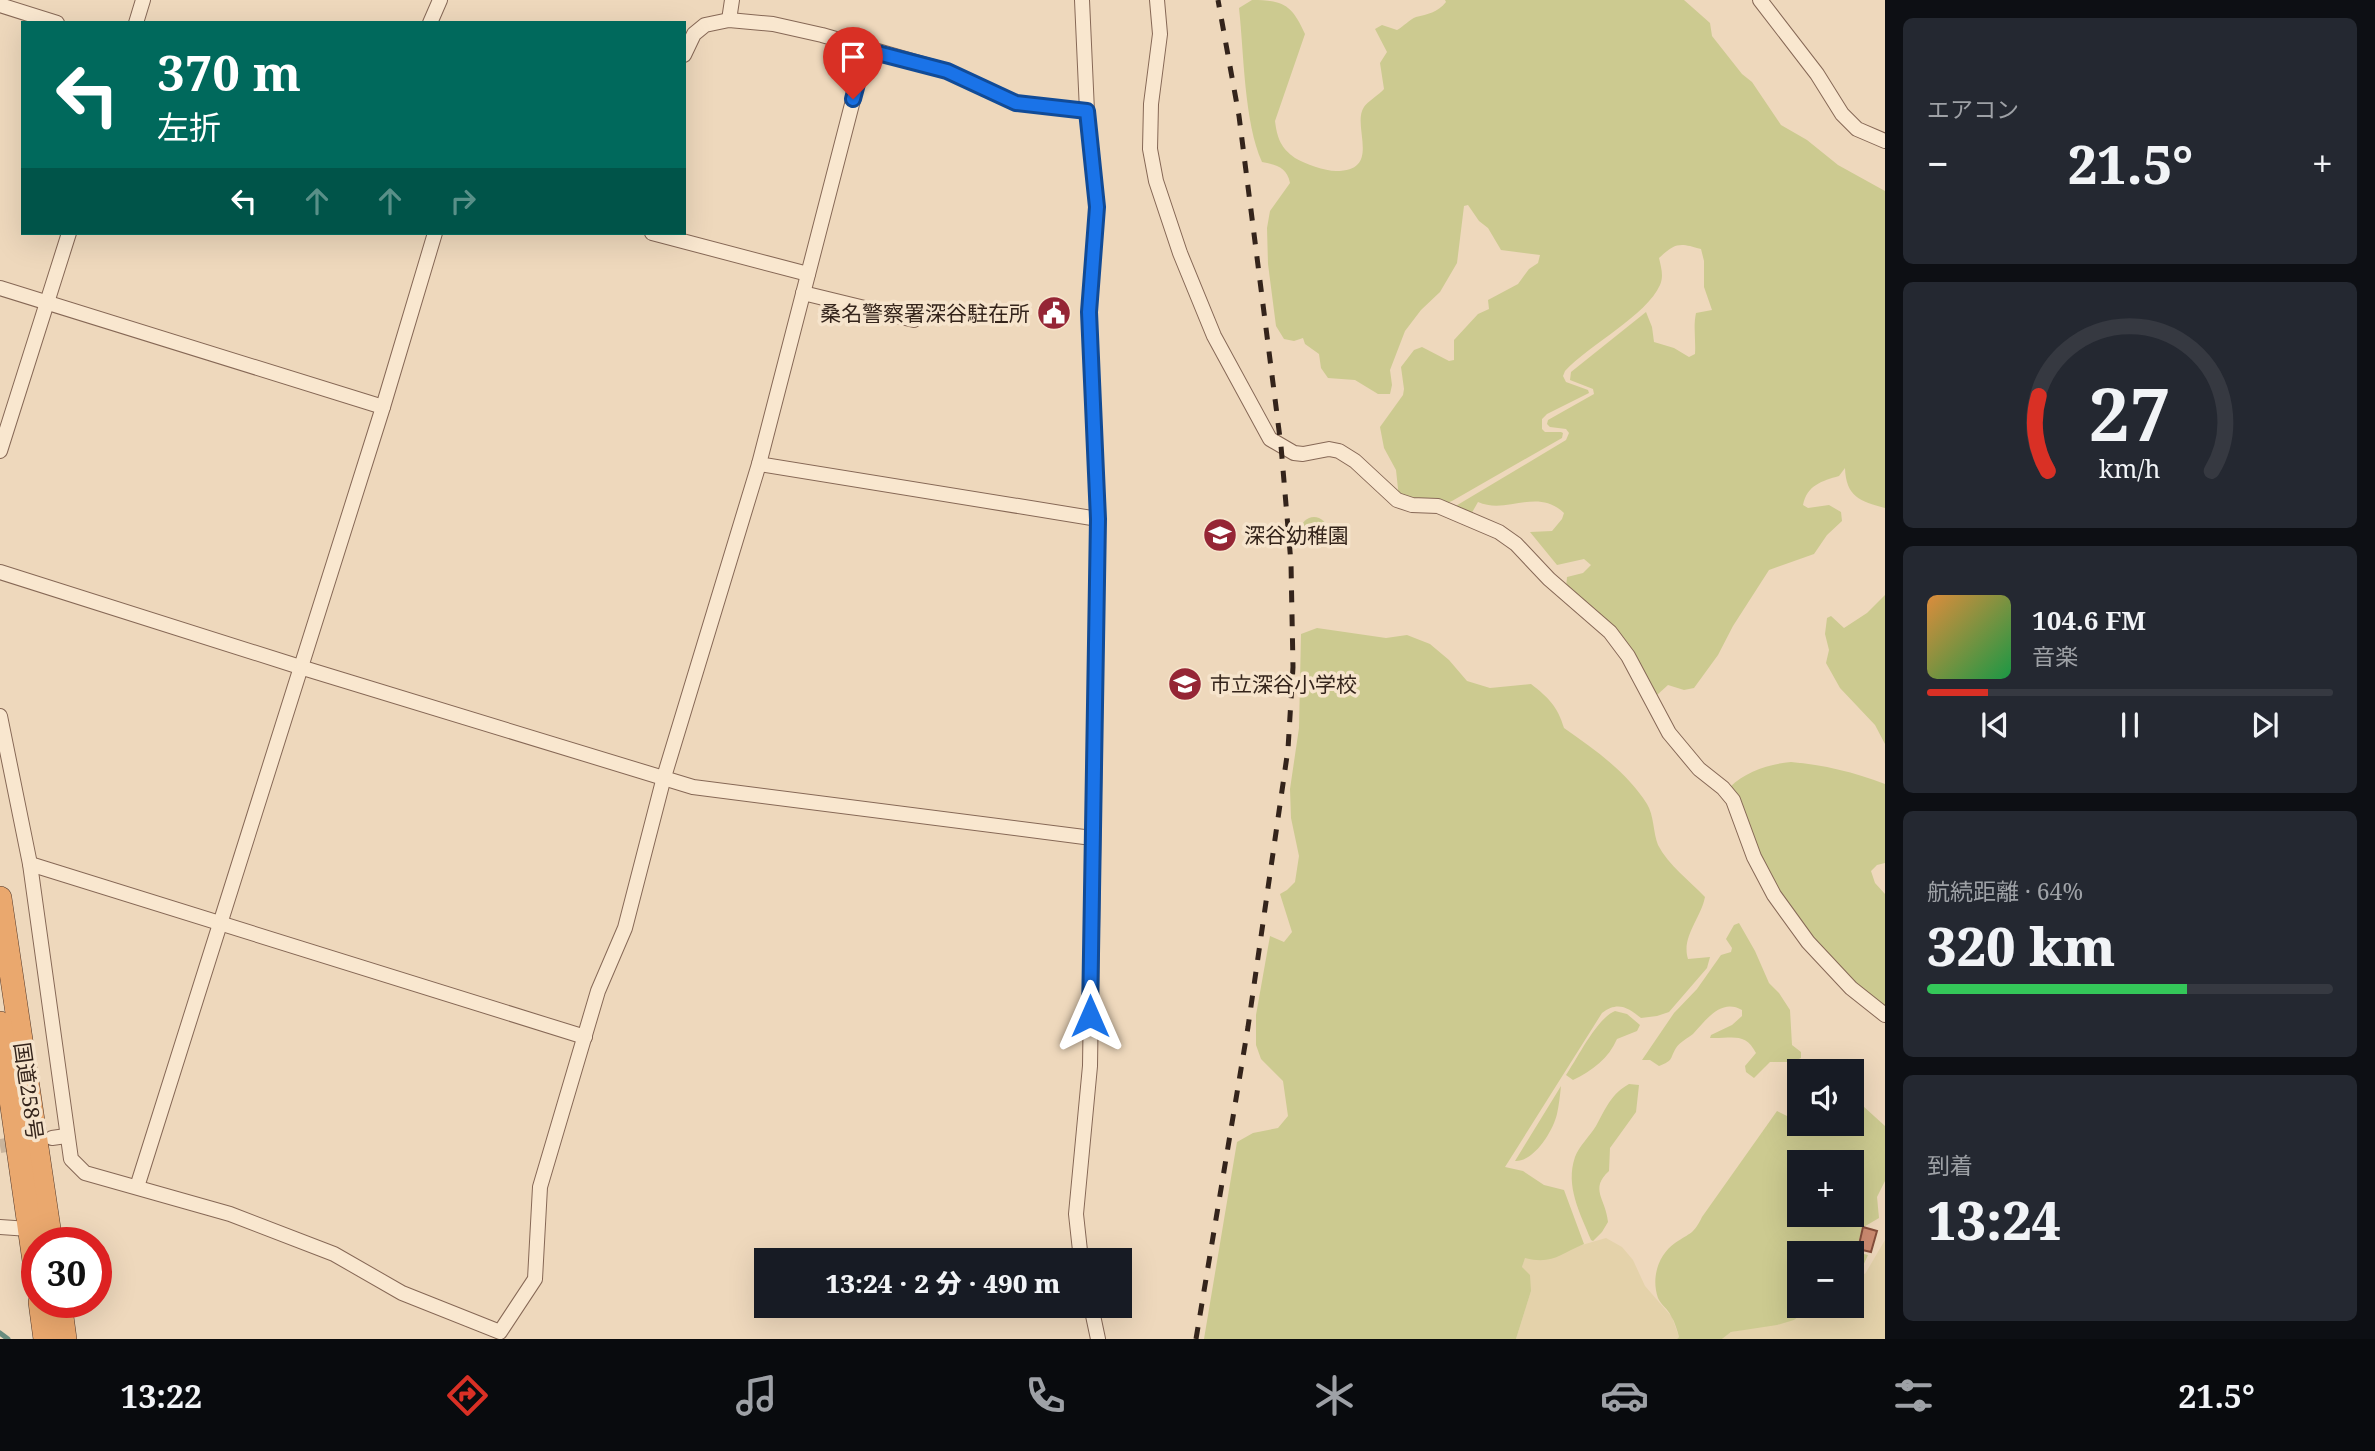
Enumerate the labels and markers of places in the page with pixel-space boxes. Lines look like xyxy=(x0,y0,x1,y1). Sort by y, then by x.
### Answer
pin xyxy=(823,27,883,99)
public building icon: 桑名警察署深谷駐在所 xyxy=(1035,294,1073,332)
place label: 桑名警察署深谷駐在所 xyxy=(820,299,1030,327)
school or university icon: 深谷幼稚園 xyxy=(1201,516,1239,554)
place label: 深谷幼稚園 xyxy=(1244,521,1349,549)
school or university icon: 市立深谷小学校 xyxy=(1166,665,1204,703)
place label: 市立深谷小学校 xyxy=(1210,670,1357,698)

